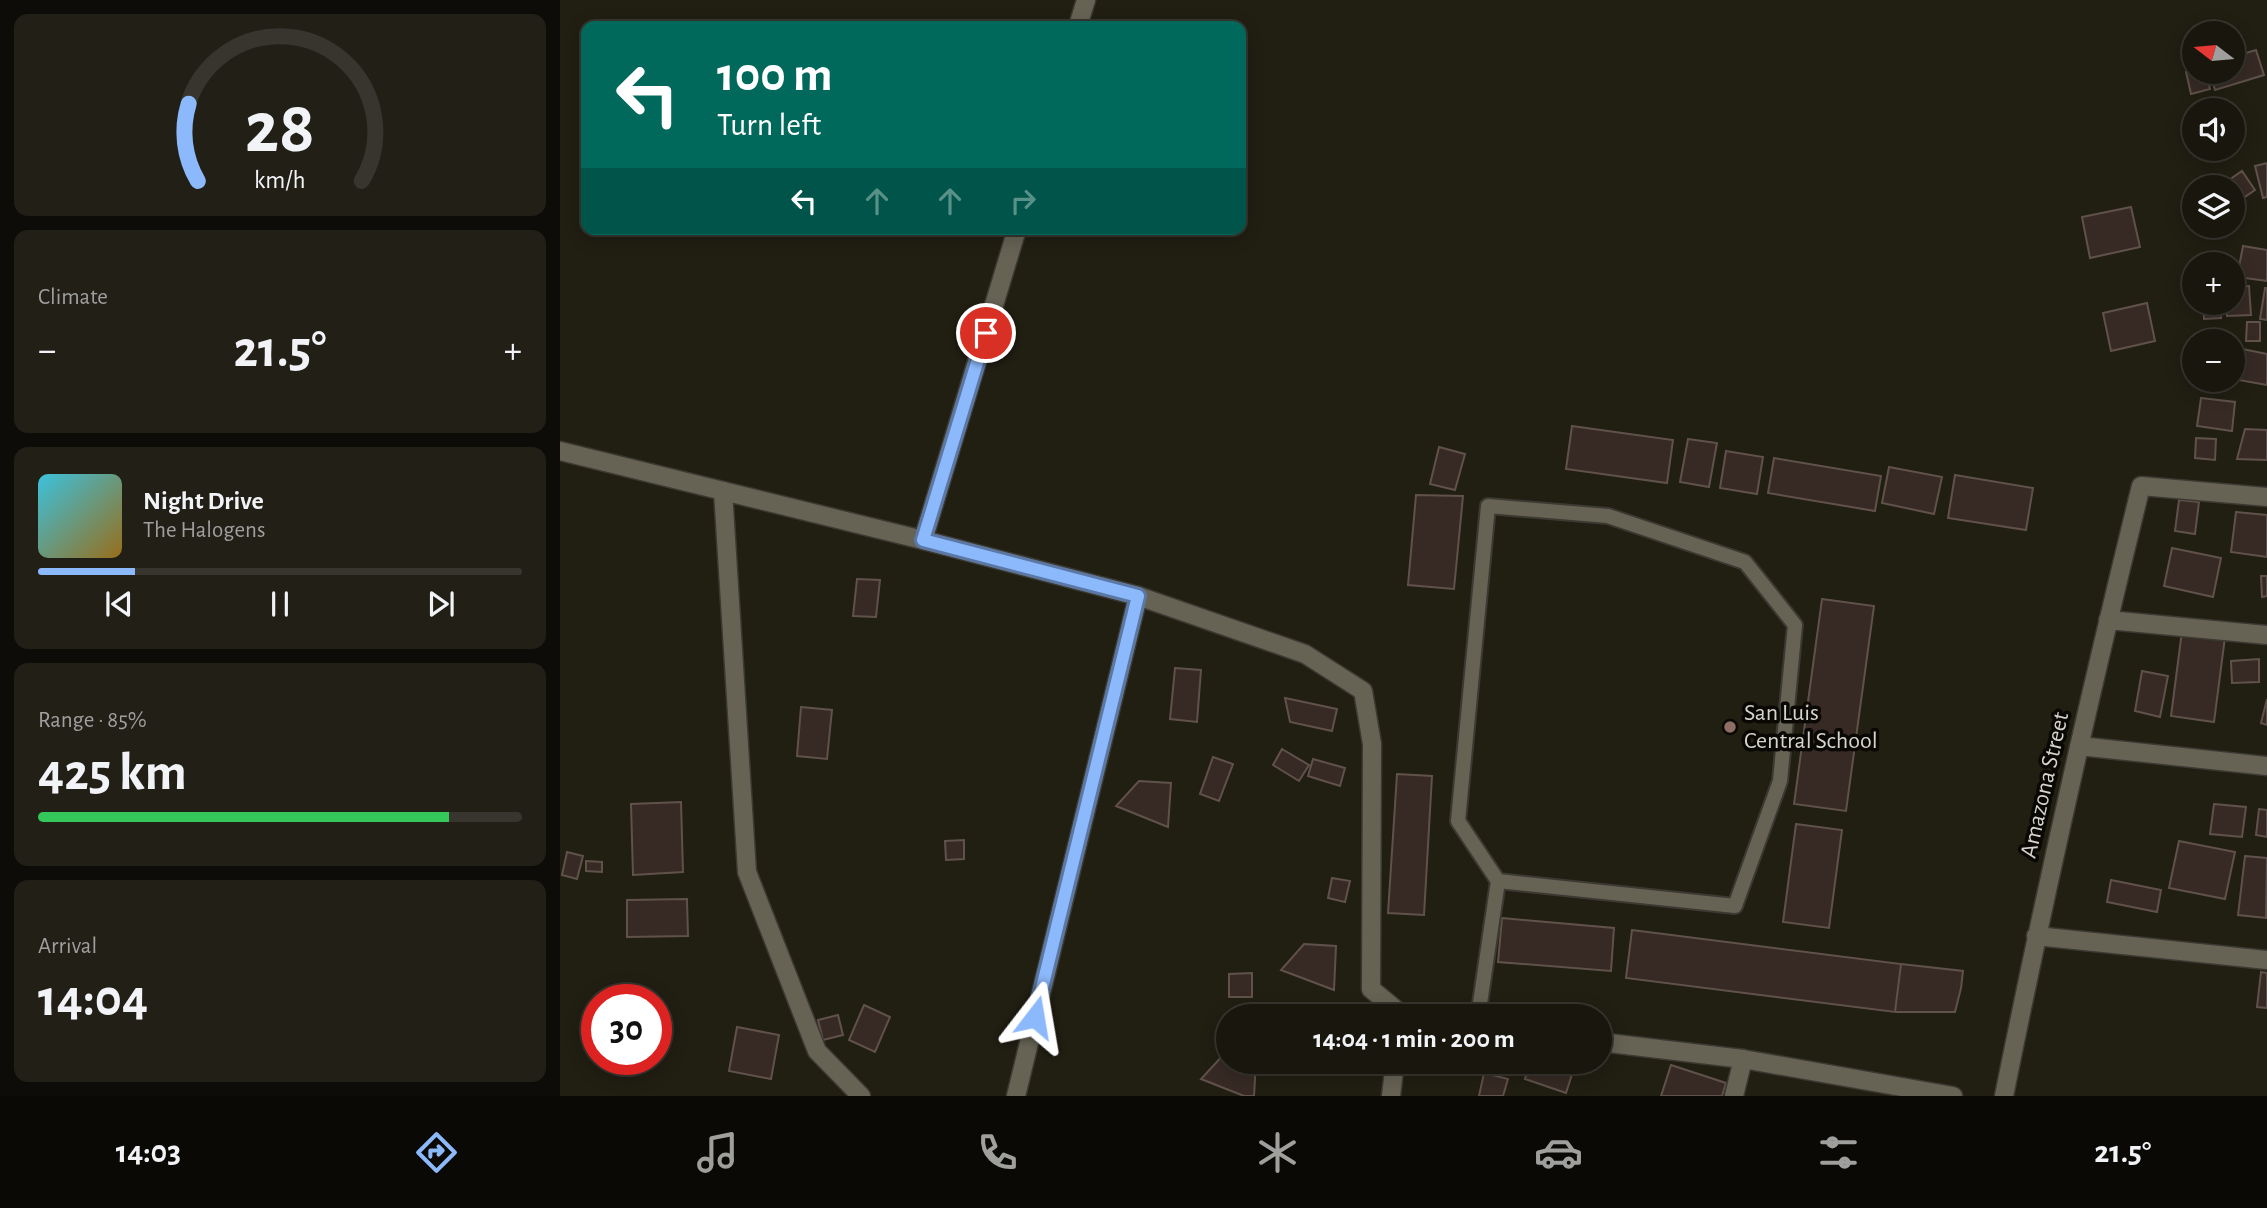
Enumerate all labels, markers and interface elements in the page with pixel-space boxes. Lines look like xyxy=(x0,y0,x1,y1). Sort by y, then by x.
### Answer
north arrow xyxy=(2182,21,2245,84)
map controls xyxy=(2182,21,2245,392)
icon: left xyxy=(602,49,693,140)
text: 100 m xyxy=(717,51,833,100)
text: 28 xyxy=(245,94,315,167)
button: sound xyxy=(2182,98,2245,161)
text: Turn left xyxy=(717,109,821,141)
text: km/h xyxy=(254,168,306,193)
button: layers xyxy=(2182,175,2245,238)
icon: left xyxy=(785,182,823,220)
icon: ahead xyxy=(858,182,896,220)
icon: ahead xyxy=(931,182,969,220)
icon: right xyxy=(1004,182,1042,220)
button: + xyxy=(2182,252,2245,315)
text: Climate xyxy=(38,286,108,309)
pin xyxy=(956,303,1016,363)
icon: arrive xyxy=(967,314,1005,352)
text: 21.5° xyxy=(234,324,326,376)
button: − xyxy=(2182,329,2245,392)
text: − xyxy=(38,332,56,370)
text: + xyxy=(504,332,522,370)
text: Night Drive xyxy=(143,488,264,514)
text: The Halogens xyxy=(143,519,265,542)
icon: previous xyxy=(100,585,138,623)
icon: pause xyxy=(261,585,299,623)
icon: next xyxy=(422,585,460,623)
place label: San Luis Central School xyxy=(1744,701,1878,753)
text: Range · 85% xyxy=(38,709,147,732)
street label: Amazona Street xyxy=(2017,709,2074,860)
marker: San Luis Central School xyxy=(1722,719,1738,735)
text: 425 km xyxy=(38,747,187,799)
text: Arrival xyxy=(38,935,97,958)
text: 14:04 xyxy=(38,973,148,1025)
position arrow xyxy=(998,980,1072,1054)
speed limit sign: 30 xyxy=(581,984,672,1075)
text: 14:04 · 1 min · 200 m xyxy=(1313,1026,1515,1052)
icon: directions xyxy=(412,1128,461,1177)
icon: music xyxy=(693,1128,742,1177)
icon: phone xyxy=(973,1128,1022,1177)
icon: climate xyxy=(1253,1128,1302,1177)
icon: car xyxy=(1534,1128,1583,1177)
icon: filters xyxy=(1814,1128,1863,1177)
text: 14:03 xyxy=(116,1136,181,1168)
text: 21.5° xyxy=(2094,1136,2151,1168)

